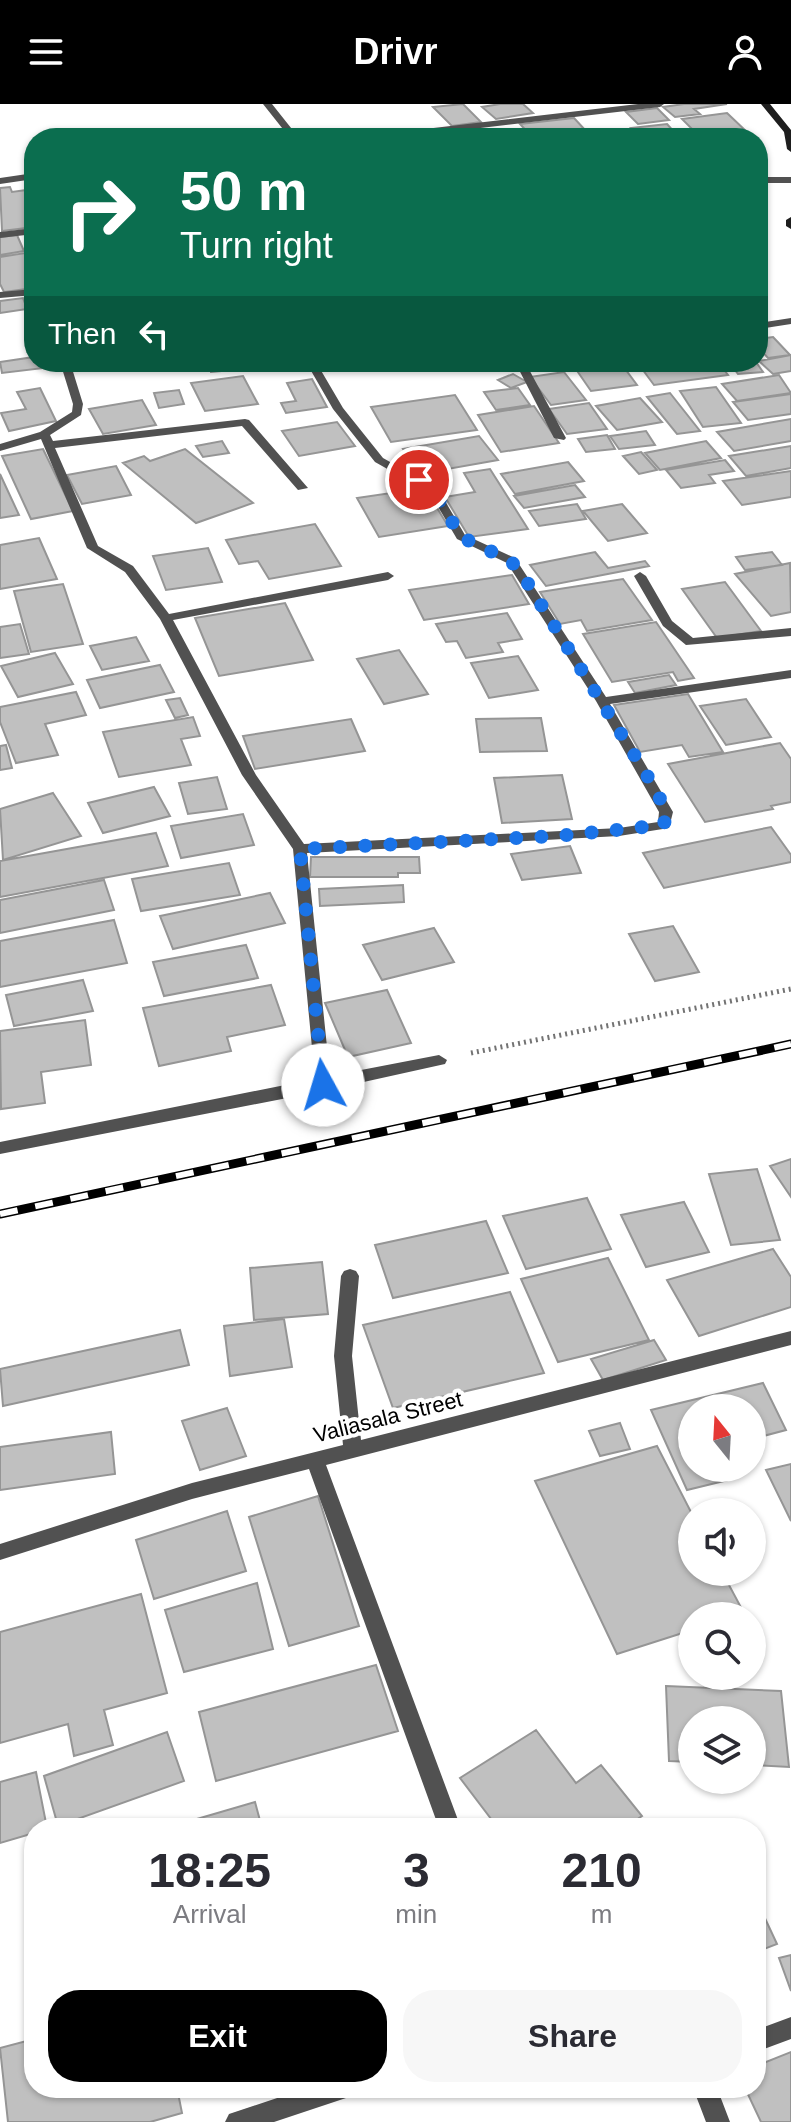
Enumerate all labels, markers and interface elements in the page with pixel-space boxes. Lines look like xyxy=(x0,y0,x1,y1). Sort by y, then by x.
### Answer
icon: menu xyxy=(24,30,68,74)
icon: person xyxy=(723,30,767,74)
text: Drivr xyxy=(353,31,438,72)
text: 50 m xyxy=(180,159,308,222)
icon: right xyxy=(48,160,152,264)
text: Turn right xyxy=(180,225,333,266)
icon: left xyxy=(132,312,176,356)
text: Then xyxy=(48,317,116,350)
pin xyxy=(385,446,453,514)
icon: arrive xyxy=(397,458,441,502)
position arrow xyxy=(281,1043,365,1127)
street label: Valiasala Street xyxy=(311,1386,465,1448)
north arrow xyxy=(678,1394,766,1482)
map controls xyxy=(678,1394,766,1794)
button: sound xyxy=(678,1498,766,1586)
button: search xyxy=(678,1602,766,1690)
button: layers xyxy=(678,1706,766,1794)
text: 18:25 xyxy=(148,1844,271,1897)
text: 3 xyxy=(403,1844,430,1897)
text: 210 xyxy=(562,1844,642,1897)
text: Arrival xyxy=(173,1899,247,1929)
text: min xyxy=(395,1899,437,1929)
text: m xyxy=(591,1899,612,1929)
button: Exit xyxy=(48,1990,387,2082)
button: Share xyxy=(403,1990,742,2082)

